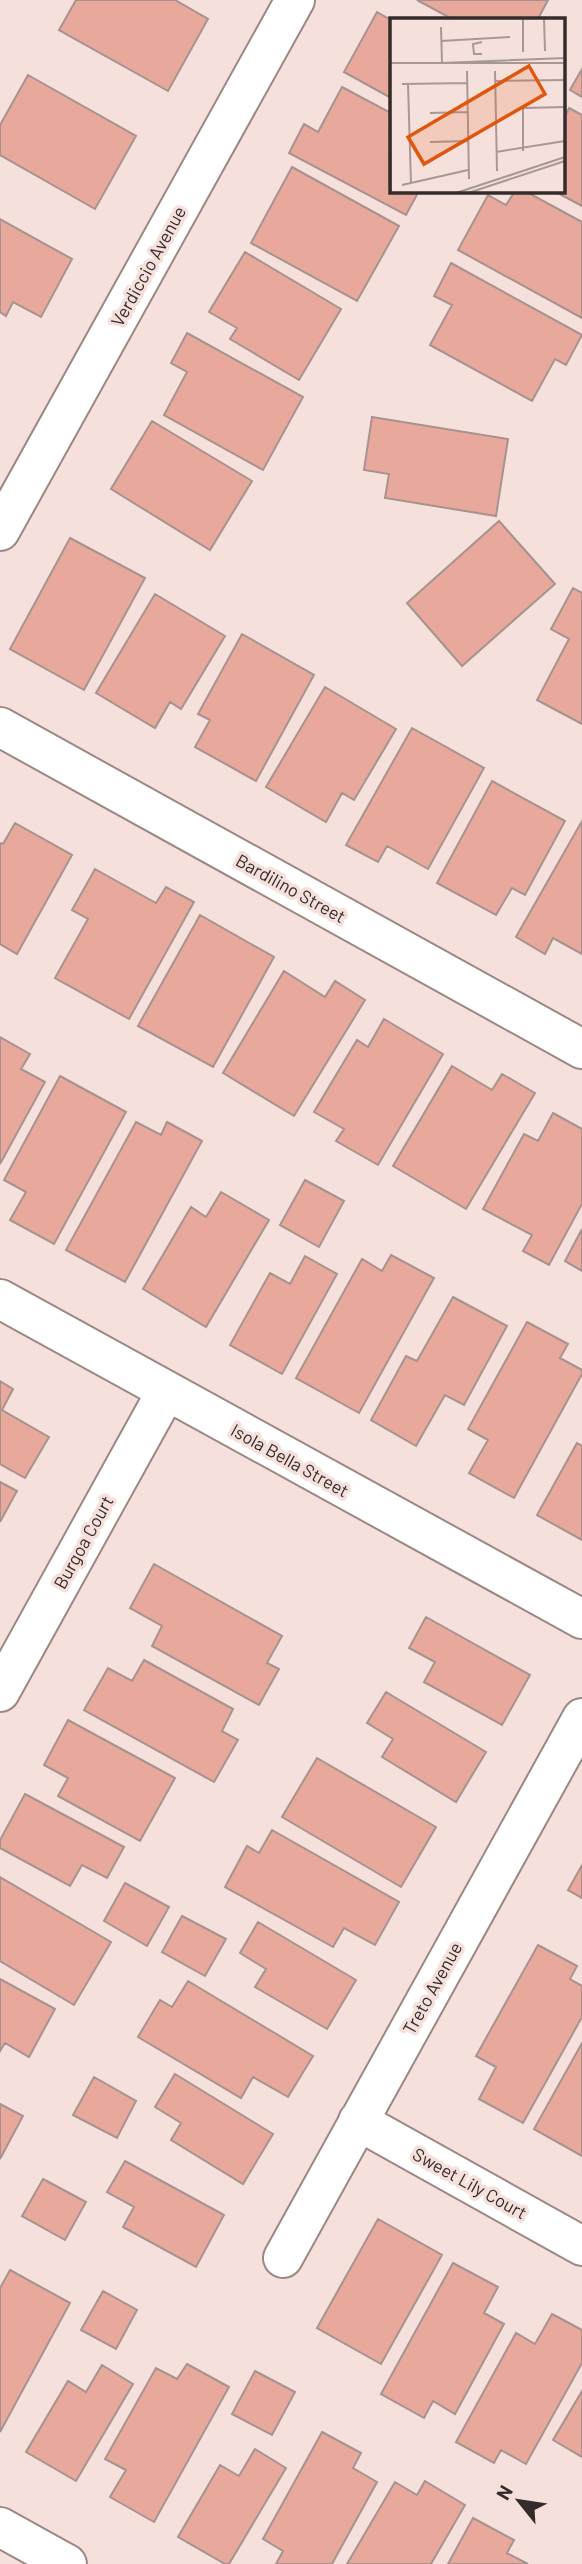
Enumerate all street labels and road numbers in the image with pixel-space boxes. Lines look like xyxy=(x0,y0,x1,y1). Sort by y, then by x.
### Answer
street label: Verdiccio Avenue xyxy=(106,202,190,330)
street label: Bardilino Street xyxy=(232,849,350,927)
street label: Isola Bella Street xyxy=(227,1419,353,1501)
street label: Burgoa Court xyxy=(48,1492,118,1592)
street label: Treto Avenue xyxy=(398,1938,466,2038)
street label: Sweet Lily Court xyxy=(409,2143,531,2223)

